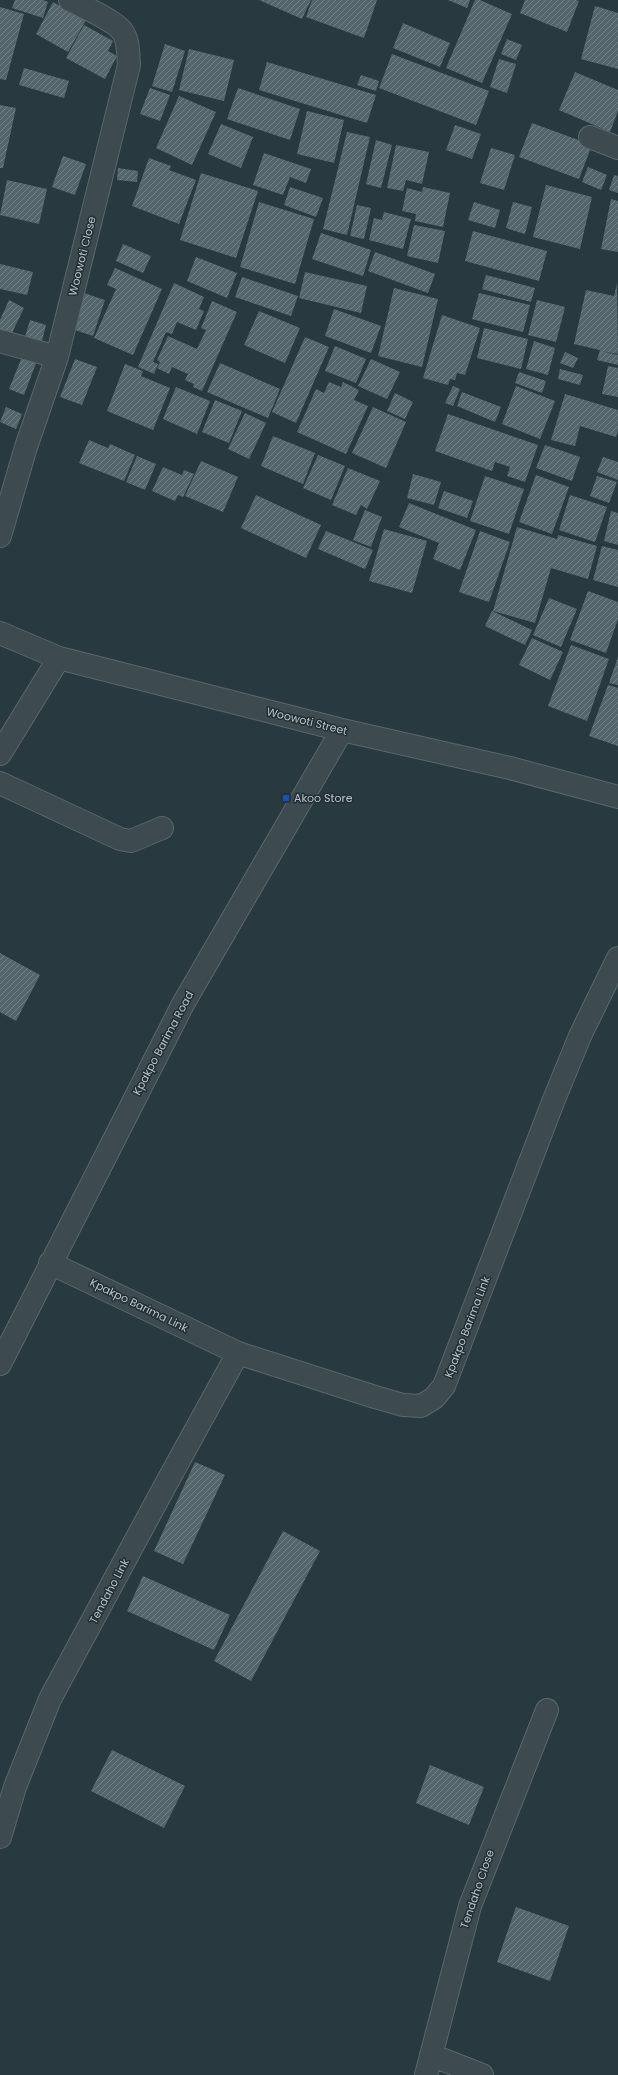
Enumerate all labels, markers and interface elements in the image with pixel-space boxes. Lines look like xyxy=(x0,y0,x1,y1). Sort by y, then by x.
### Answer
street label: Woowoti Close xyxy=(64,214,100,297)
street label: Woowoti Street xyxy=(265,703,349,739)
place label: Akoo Store xyxy=(294,790,353,806)
marker: Akoo Store xyxy=(281,793,291,803)
street label: Kpakpo Barima Road xyxy=(129,988,197,1098)
street label: Kpakpo Barima Link xyxy=(87,1274,191,1336)
street label: Kpakpo Barima Link xyxy=(440,1274,494,1380)
street label: Tendaho Link xyxy=(85,1555,133,1626)
street label: Tendaho Close xyxy=(456,1847,498,1931)

